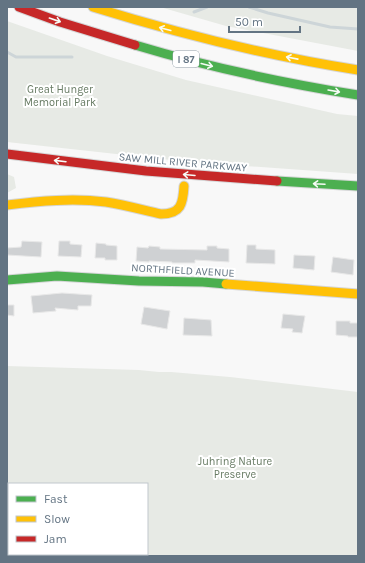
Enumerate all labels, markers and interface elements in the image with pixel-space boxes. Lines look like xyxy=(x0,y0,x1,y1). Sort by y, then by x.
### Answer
scale bar xyxy=(229,8,300,34)
text: 50 m xyxy=(235,15,263,29)
one-way arrow xyxy=(49,17,62,24)
one-way arrow xyxy=(159,25,172,32)
road number: I 87 xyxy=(173,51,199,67)
one-way arrow xyxy=(286,54,299,62)
one-way arrow xyxy=(200,61,213,69)
park label: Great Hunger Memorial Park xyxy=(24,83,96,109)
one-way arrow xyxy=(327,87,340,95)
street label: SAW MILL RIVER PARKWAY xyxy=(118,150,248,175)
one-way arrow xyxy=(54,157,67,165)
one-way arrow xyxy=(183,171,196,179)
one-way arrow xyxy=(313,180,326,187)
street label: NORTHFIELD AVENUE xyxy=(131,261,235,280)
park label: Juhring Nature Preserve xyxy=(198,455,273,481)
legend xyxy=(8,483,148,555)
text: Fast xyxy=(44,492,68,506)
text: Slow xyxy=(44,512,70,526)
text: Jam xyxy=(44,532,67,546)

